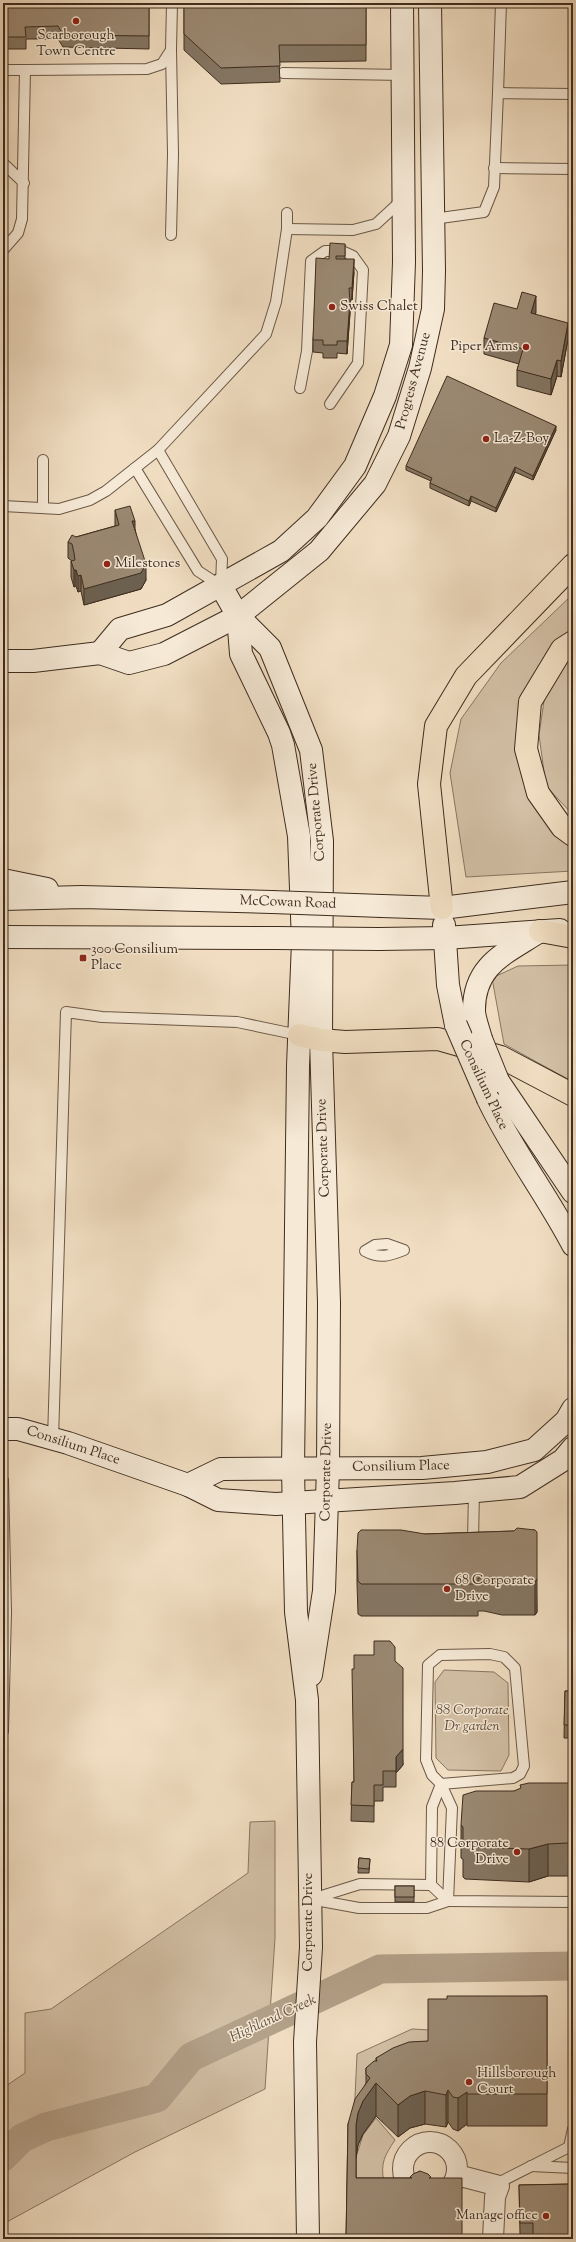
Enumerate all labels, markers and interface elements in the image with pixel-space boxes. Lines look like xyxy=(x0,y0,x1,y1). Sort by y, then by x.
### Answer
marker: Scarborough Town Centre xyxy=(71,16,81,26)
place label: Scarborough Town Centre xyxy=(36,26,116,62)
place label: Swiss Chalet xyxy=(340,297,418,317)
marker: Swiss Chalet xyxy=(327,302,337,312)
street label: Progress Avenue xyxy=(391,330,437,432)
place label: Piper Arms xyxy=(450,337,518,357)
marker: Piper Arms xyxy=(521,342,531,352)
place label: La-Z-Boy xyxy=(494,429,549,449)
marker: La-Z-Boy xyxy=(481,434,491,444)
place label: Milestones xyxy=(115,554,180,574)
marker: Milestones xyxy=(102,559,112,569)
street label: Corporate Drive xyxy=(303,762,331,862)
street label: McCowan Road xyxy=(239,891,337,915)
place label: 300 Consilium Place xyxy=(91,940,179,976)
marker: 300 Consilium Place xyxy=(78,953,88,963)
street label: Consilium Place xyxy=(453,1037,513,1133)
street label: Corporate Drive xyxy=(312,1098,336,1198)
street label: Consilium Place xyxy=(23,1421,123,1471)
street label: Corporate Drive xyxy=(316,1422,338,1522)
street label: Consilium Place xyxy=(352,1456,450,1478)
place label: 68 Corporate Drive xyxy=(455,1571,534,1607)
marker: 68 Corporate Drive xyxy=(442,1584,452,1594)
park label: 88 Corporate Dr garden xyxy=(435,1701,509,1737)
place label: 88 Corporate Drive xyxy=(430,1834,509,1870)
marker: 88 Corporate Drive xyxy=(512,1847,522,1857)
street label: Corporate Drive xyxy=(299,1873,319,1971)
water label: Highland Creek xyxy=(226,1990,320,2048)
place label: Hillsborough Court xyxy=(477,2064,557,2100)
marker: Hillsborough Court xyxy=(464,2077,474,2087)
place label: Manage office xyxy=(456,2206,538,2226)
marker: Manage office xyxy=(541,2211,551,2221)

